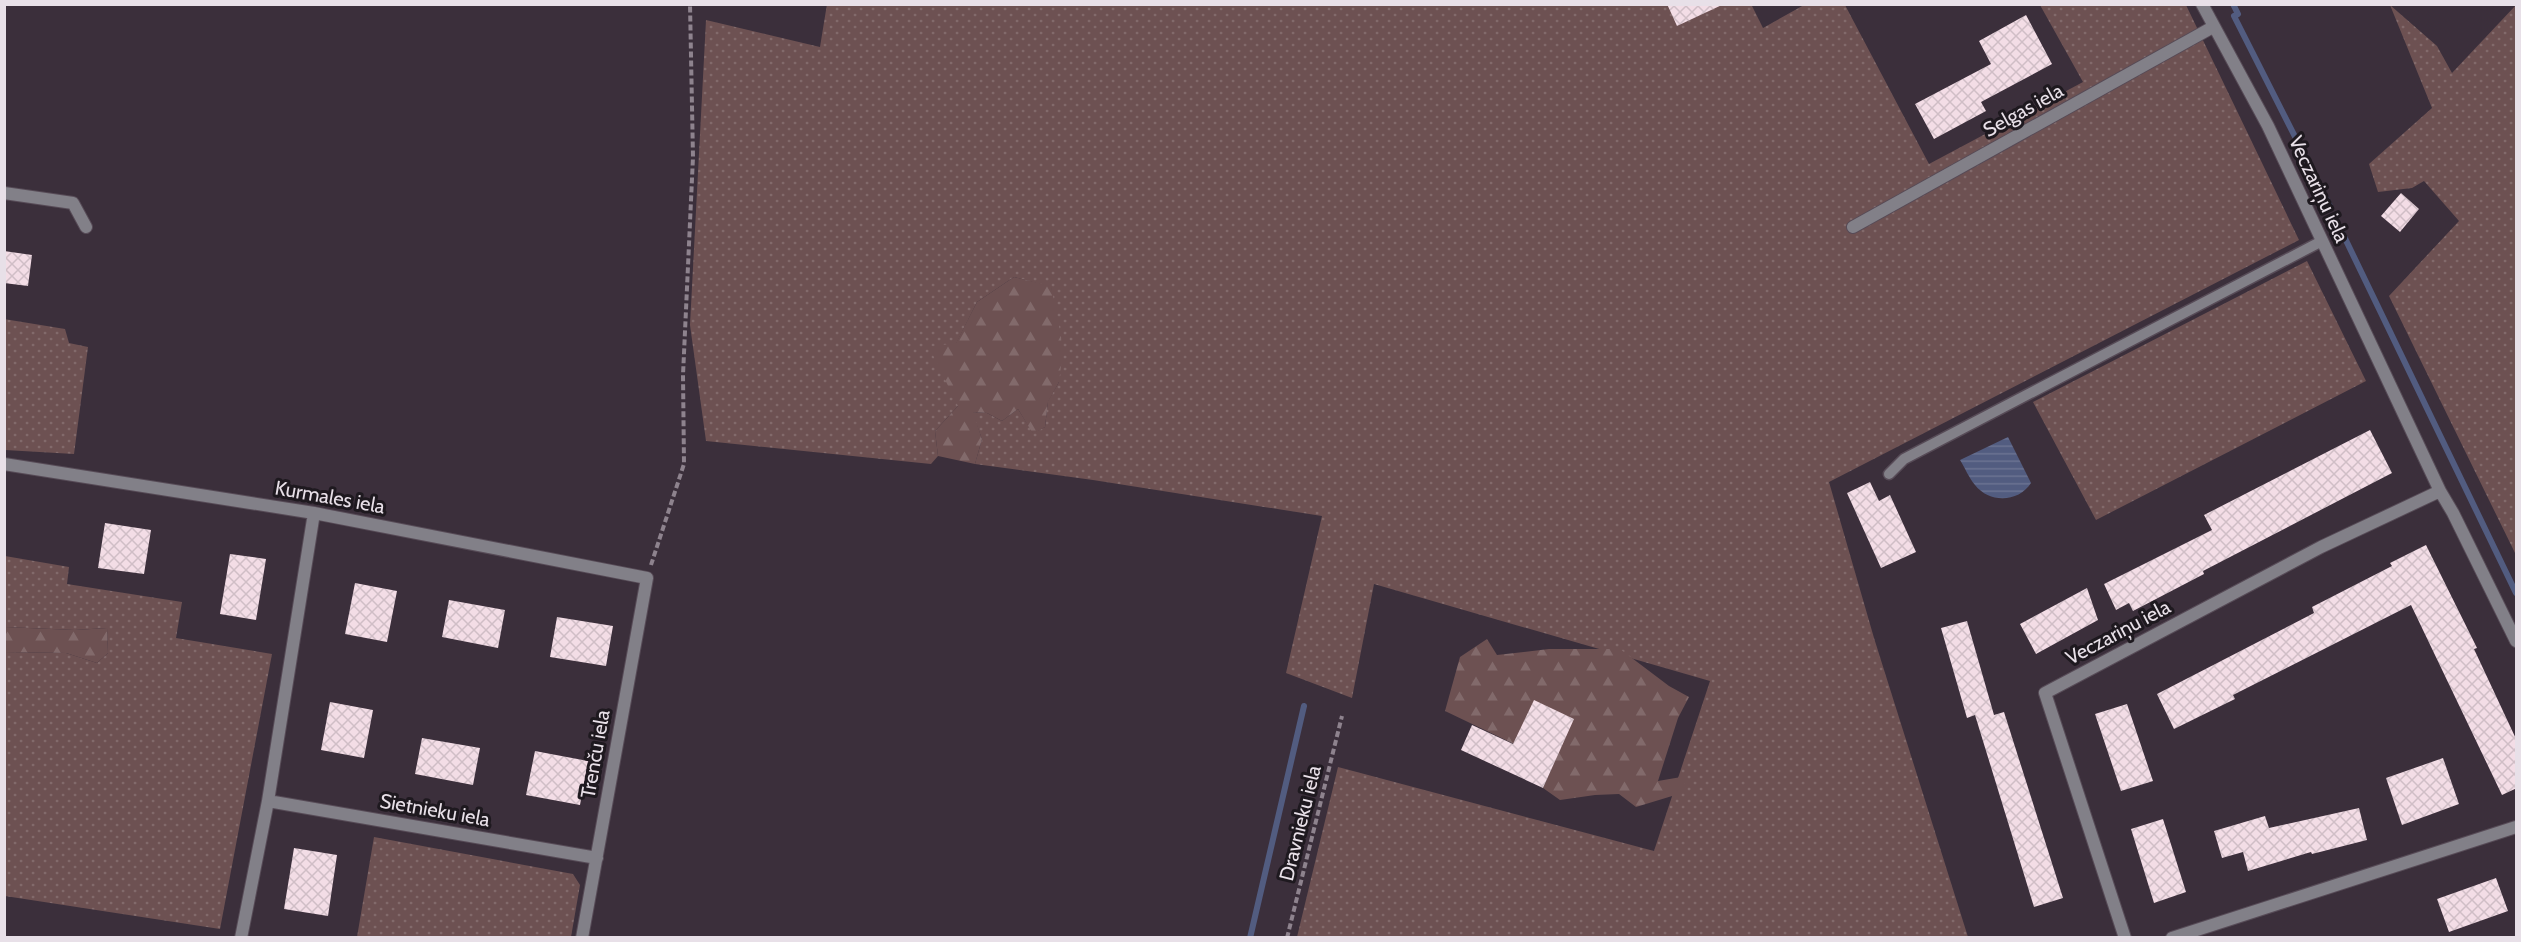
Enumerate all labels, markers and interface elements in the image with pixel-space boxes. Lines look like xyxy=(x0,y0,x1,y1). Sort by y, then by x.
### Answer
street label: Selgas iela xyxy=(1979,78,2068,142)
street label: Veczariņu iela xyxy=(2283,132,2354,247)
street label: Kurmales iela xyxy=(273,476,387,519)
street label: Veczariņu iela xyxy=(2062,594,2175,670)
street label: Trenču iela xyxy=(575,708,615,800)
street label: Dravnieku iela xyxy=(1274,762,1326,883)
street label: Sietnieku iela xyxy=(378,789,492,832)

